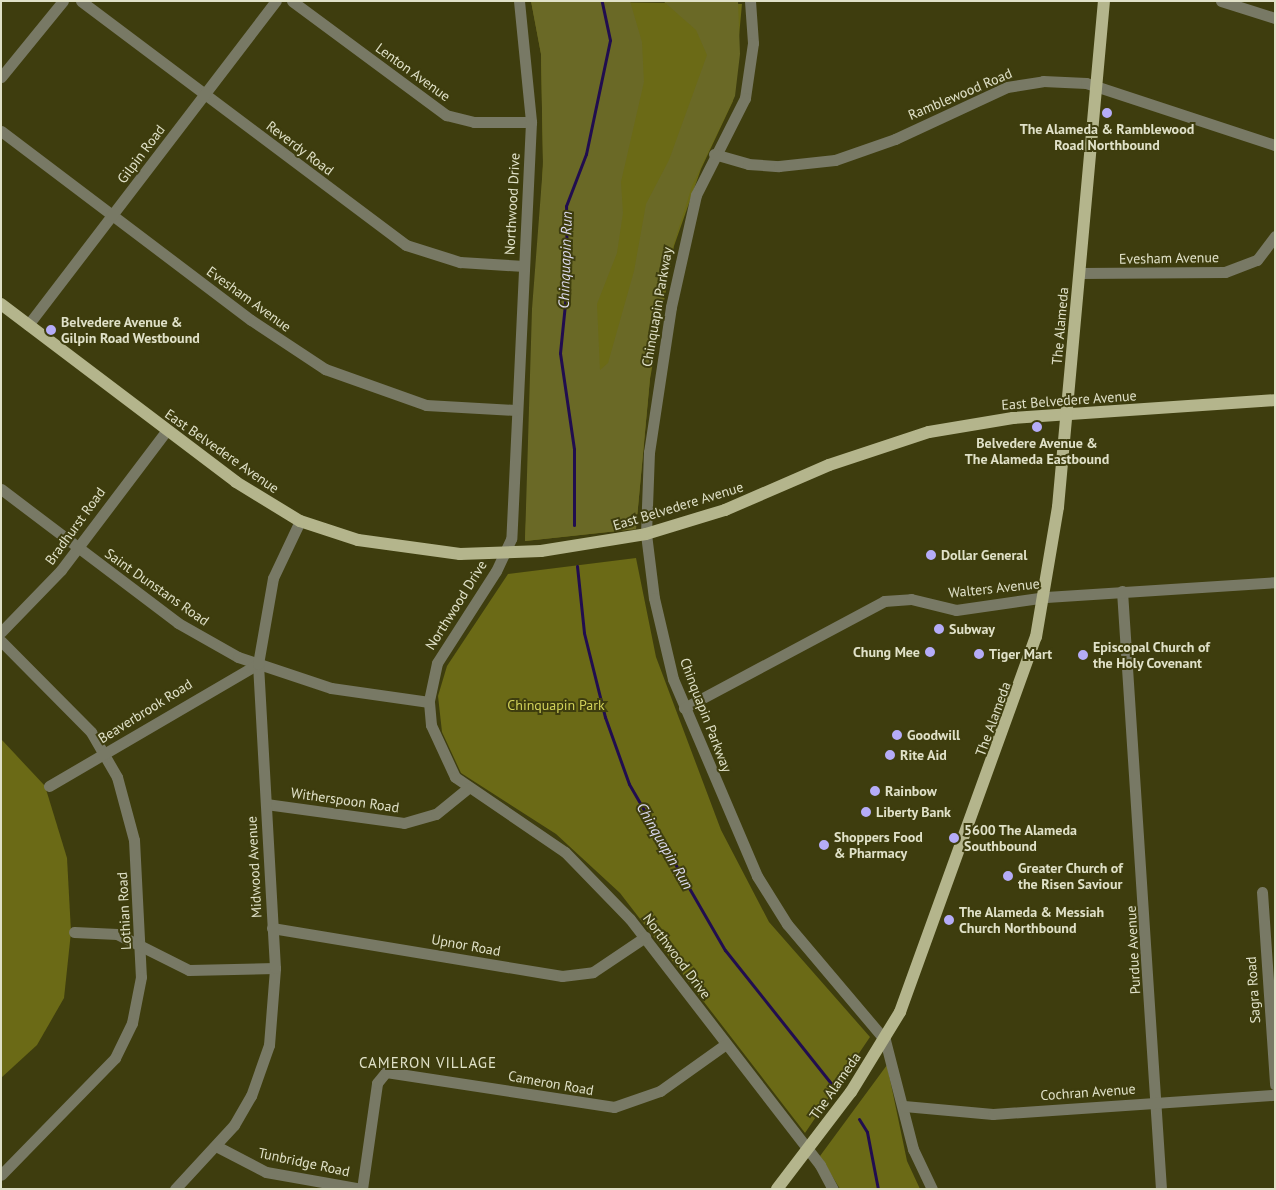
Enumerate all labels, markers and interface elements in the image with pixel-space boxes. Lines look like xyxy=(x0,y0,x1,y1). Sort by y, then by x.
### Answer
street label: Lenton Avenue xyxy=(372,39,454,105)
street label: Ramblewood Road xyxy=(906,65,1014,123)
marker: The Alameda & Ramblewood Road Northbound xyxy=(1101,107,1113,119)
street label: Reverdy Road xyxy=(263,117,337,179)
street label: Gilpin Road xyxy=(114,121,168,187)
place label: The Alameda & Ramblewood Road Northbound xyxy=(1020,121,1194,154)
street label: Northwood Drive xyxy=(501,152,523,256)
water label: Chinquapin Run xyxy=(554,211,576,309)
street label: Chinquapin Parkway xyxy=(638,246,676,368)
street label: Evesham Avenue xyxy=(1119,249,1219,267)
street label: Evesham Avenue xyxy=(203,263,295,335)
street label: The Alameda xyxy=(1048,286,1072,366)
place label: Belvedere Avenue & Gilpin Road Westbound xyxy=(61,314,200,347)
marker: Belvedere Avenue & Gilpin Road Westbound xyxy=(45,324,57,336)
street label: East Belvedere Avenue xyxy=(1001,387,1137,413)
street label: East Belvedere Avenue xyxy=(162,405,282,497)
marker: Belvedere Avenue & The Alameda Eastbound xyxy=(1031,421,1043,433)
place label: Belvedere Avenue & The Alameda Eastbound xyxy=(965,435,1109,468)
street label: East Belvedere Avenue xyxy=(611,478,745,534)
street label: Bradhurst Road xyxy=(41,484,109,568)
street label: Saint Dunstans Road xyxy=(102,545,212,629)
place label: Dollar General xyxy=(941,547,1028,563)
marker: Dollar General xyxy=(925,549,937,561)
street label: Northwood Drive xyxy=(422,557,490,653)
street label: Walters Avenue xyxy=(947,575,1041,601)
place label: Subway xyxy=(949,621,995,637)
marker: Subway xyxy=(933,623,945,635)
place label: Episcopal Church of the Holy Covenant xyxy=(1093,639,1210,672)
place label: Chung Mee xyxy=(853,644,920,660)
marker: Chung Mee xyxy=(924,646,936,658)
place label: Tiger Mart xyxy=(989,646,1052,662)
marker: Tiger Mart xyxy=(973,648,985,660)
marker: Episcopal Church of the Holy Covenant xyxy=(1077,649,1089,661)
street label: Chinquapin Parkway xyxy=(676,655,736,775)
street label: Beaverbrook Road xyxy=(95,675,195,747)
street label: The Alameda xyxy=(972,679,1014,759)
park label: Chinquapin Park xyxy=(507,697,605,713)
place label: Goodwill xyxy=(907,727,960,743)
marker: Goodwill xyxy=(891,729,903,741)
place label: Rite Aid xyxy=(900,747,947,763)
marker: Rite Aid xyxy=(884,749,896,761)
place label: Rainbow xyxy=(885,783,937,799)
street label: Witherspoon Road xyxy=(290,784,400,816)
marker: Rainbow xyxy=(869,785,881,797)
water label: Chinquapin Run xyxy=(633,799,697,893)
place label: Liberty Bank xyxy=(876,804,951,820)
marker: Liberty Bank xyxy=(860,806,872,818)
street label: Midwood Avenue xyxy=(243,815,265,919)
place label: 5600 The Alameda Southbound xyxy=(964,822,1078,854)
place label: Shoppers Food & Pharmacy xyxy=(834,829,923,862)
marker: 5600 The Alameda Southbound xyxy=(948,832,960,844)
marker: Shoppers Food & Pharmacy xyxy=(818,839,830,851)
place label: Greater Church of the Risen Saviour xyxy=(1018,860,1123,892)
marker: Greater Church of the Risen Saviour xyxy=(1002,870,1014,882)
street label: Lothian Road xyxy=(114,872,134,950)
place label: The Alameda & Messiah Church Northbound xyxy=(959,904,1105,936)
street label: Purdue Avenue xyxy=(1122,905,1144,995)
street label: Northwood Drive xyxy=(640,910,714,1002)
marker: The Alameda & Messiah Church Northbound xyxy=(943,914,955,926)
street label: Upnor Road xyxy=(430,931,502,959)
street label: Sagra Road xyxy=(1242,956,1264,1024)
street label: The Alameda xyxy=(806,1049,864,1123)
district label: CAMERON VILLAGE xyxy=(357,1054,499,1072)
street label: Cameron Road xyxy=(507,1067,595,1099)
street label: Cochran Avenue xyxy=(1040,1080,1136,1104)
street label: Tunbridge Road xyxy=(257,1144,351,1180)

